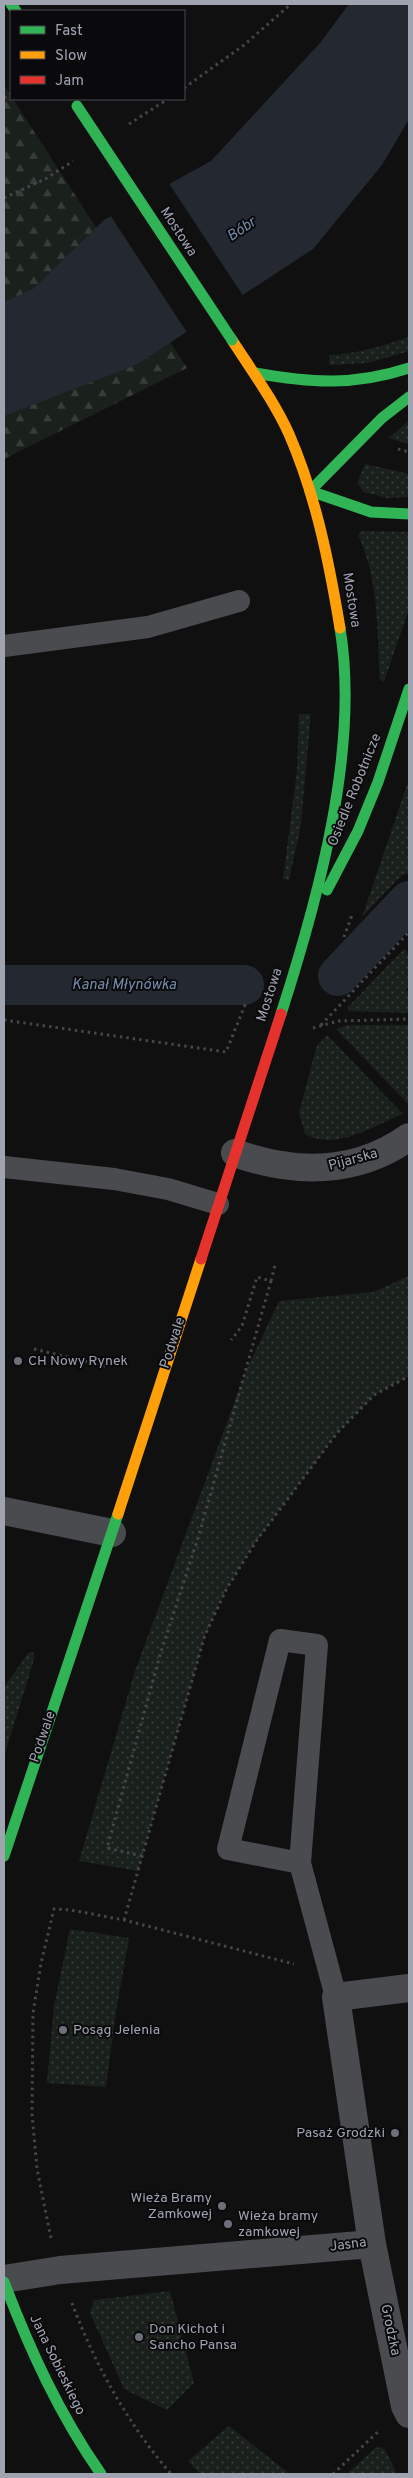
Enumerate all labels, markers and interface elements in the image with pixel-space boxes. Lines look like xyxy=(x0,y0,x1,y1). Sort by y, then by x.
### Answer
legend xyxy=(10,10,185,100)
text: Fast xyxy=(55,22,83,41)
text: Slow xyxy=(55,47,87,66)
text: Jam xyxy=(55,72,84,91)
street label: Mostowa xyxy=(156,204,200,260)
water label: Bóbr xyxy=(224,213,261,247)
street label: Mostowa xyxy=(338,571,364,629)
street label: Osiedle Robotnicze xyxy=(325,731,385,849)
street label: Mostowa xyxy=(253,966,287,1024)
water label: Kanał Młynówka xyxy=(72,976,177,995)
street label: Pijarska xyxy=(327,1145,379,1175)
street label: Podwale xyxy=(157,1315,189,1371)
place label: CH Nowy Rynek xyxy=(28,1353,128,1370)
marker: CH Nowy Rynek xyxy=(12,1355,24,1367)
street label: Podwale xyxy=(26,1709,60,1765)
place label: Posąg Jelenia xyxy=(73,2022,160,2039)
marker: Posąg Jelenia xyxy=(57,2024,69,2036)
place label: Pasaż Grodzki xyxy=(296,2125,385,2142)
marker: Pasaż Grodzki xyxy=(389,2127,401,2139)
place label: Wieża Bramy Zamkowej xyxy=(130,2190,212,2223)
marker: Wieża Bramy Zamkowej xyxy=(216,2200,228,2212)
place label: Wieża bramy zamkowej xyxy=(238,2208,318,2241)
marker: Wieża bramy zamkowej xyxy=(222,2218,234,2230)
street label: Jasna xyxy=(329,2234,367,2256)
street label: Grodzka xyxy=(376,2303,404,2357)
street label: Jana Sobieskiego xyxy=(25,2312,89,2418)
place label: Don Kichot i Sancho Pansa xyxy=(149,2321,237,2354)
marker: Don Kichot i Sancho Pansa xyxy=(133,2331,145,2343)

